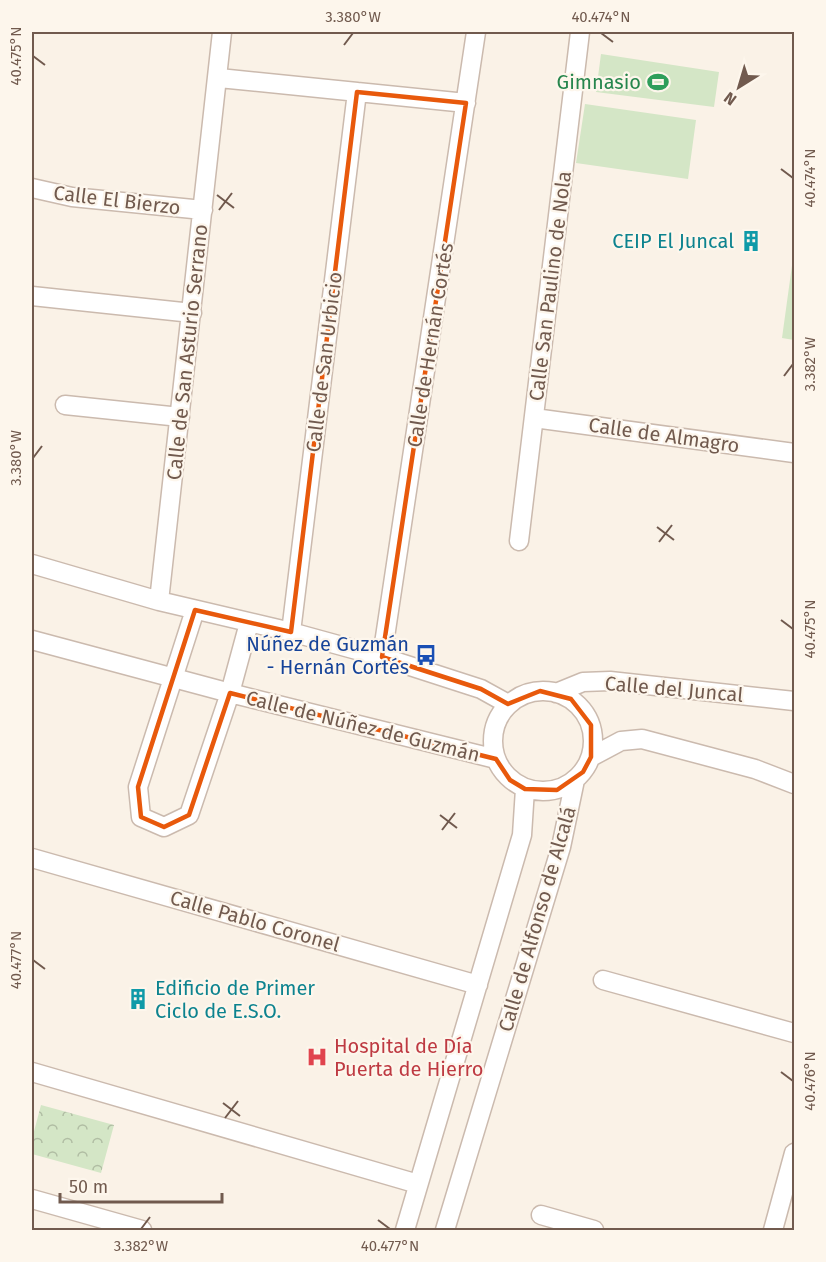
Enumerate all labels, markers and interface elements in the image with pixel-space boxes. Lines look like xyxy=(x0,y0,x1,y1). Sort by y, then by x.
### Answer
text: 3.380°W xyxy=(325,8,381,26)
text: 40.474°N xyxy=(571,8,631,26)
text: 40.475°N xyxy=(7,27,25,85)
north arrow xyxy=(709,57,769,117)
place label: Gimnasio xyxy=(557,70,641,94)
sports icon: Gimnasio xyxy=(646,70,670,94)
text: N xyxy=(720,88,740,109)
text: 40.474°N xyxy=(801,148,819,208)
street label: Calle San Paulino de Nola xyxy=(524,170,576,402)
street label: Calle El Bierzo xyxy=(52,180,182,220)
street label: Calle de San Asturio Serrano xyxy=(162,223,212,481)
place label: CEIP El Juncal xyxy=(612,229,734,253)
building icon: CEIP El Juncal xyxy=(739,229,763,253)
street label: Calle de Hernán Cortés xyxy=(402,241,458,449)
street label: Calle de San Urbicio xyxy=(301,270,347,454)
text: 3.382°W xyxy=(801,336,819,391)
street label: Calle de Almagro xyxy=(587,413,741,457)
text: 3.380°W xyxy=(7,430,25,486)
text: 40.475°N xyxy=(801,600,819,658)
place label: Núñez de Guzmán - Hernán Cortés xyxy=(246,632,409,679)
bus stop icon: Núñez de Guzmán - Hernán Cortés xyxy=(414,643,438,667)
street label: Calle del Juncal xyxy=(604,671,744,707)
street label: Calle de Núñez de Guzmán xyxy=(243,685,483,767)
street label: Calle de Alfonso de Alcalá xyxy=(493,804,581,1034)
street label: Calle Pablo Coronel xyxy=(167,885,343,957)
text: 40.477°N xyxy=(7,931,25,989)
place label: Edificio de Primer Ciclo de E.S.O. xyxy=(155,976,315,1023)
building icon: Edificio de Primer Ciclo de E.S.O. xyxy=(126,987,150,1011)
place label: Hospital de Día Puerta de Hierro xyxy=(334,1034,483,1081)
hospital icon: Hospital de Día Puerta de Hierro xyxy=(305,1045,329,1069)
text: 40.476°N xyxy=(801,1051,819,1111)
scale bar xyxy=(60,1166,222,1204)
text: 50 m xyxy=(69,1176,108,1198)
text: 3.382°W xyxy=(114,1237,169,1255)
text: 40.477°N xyxy=(361,1237,419,1255)

